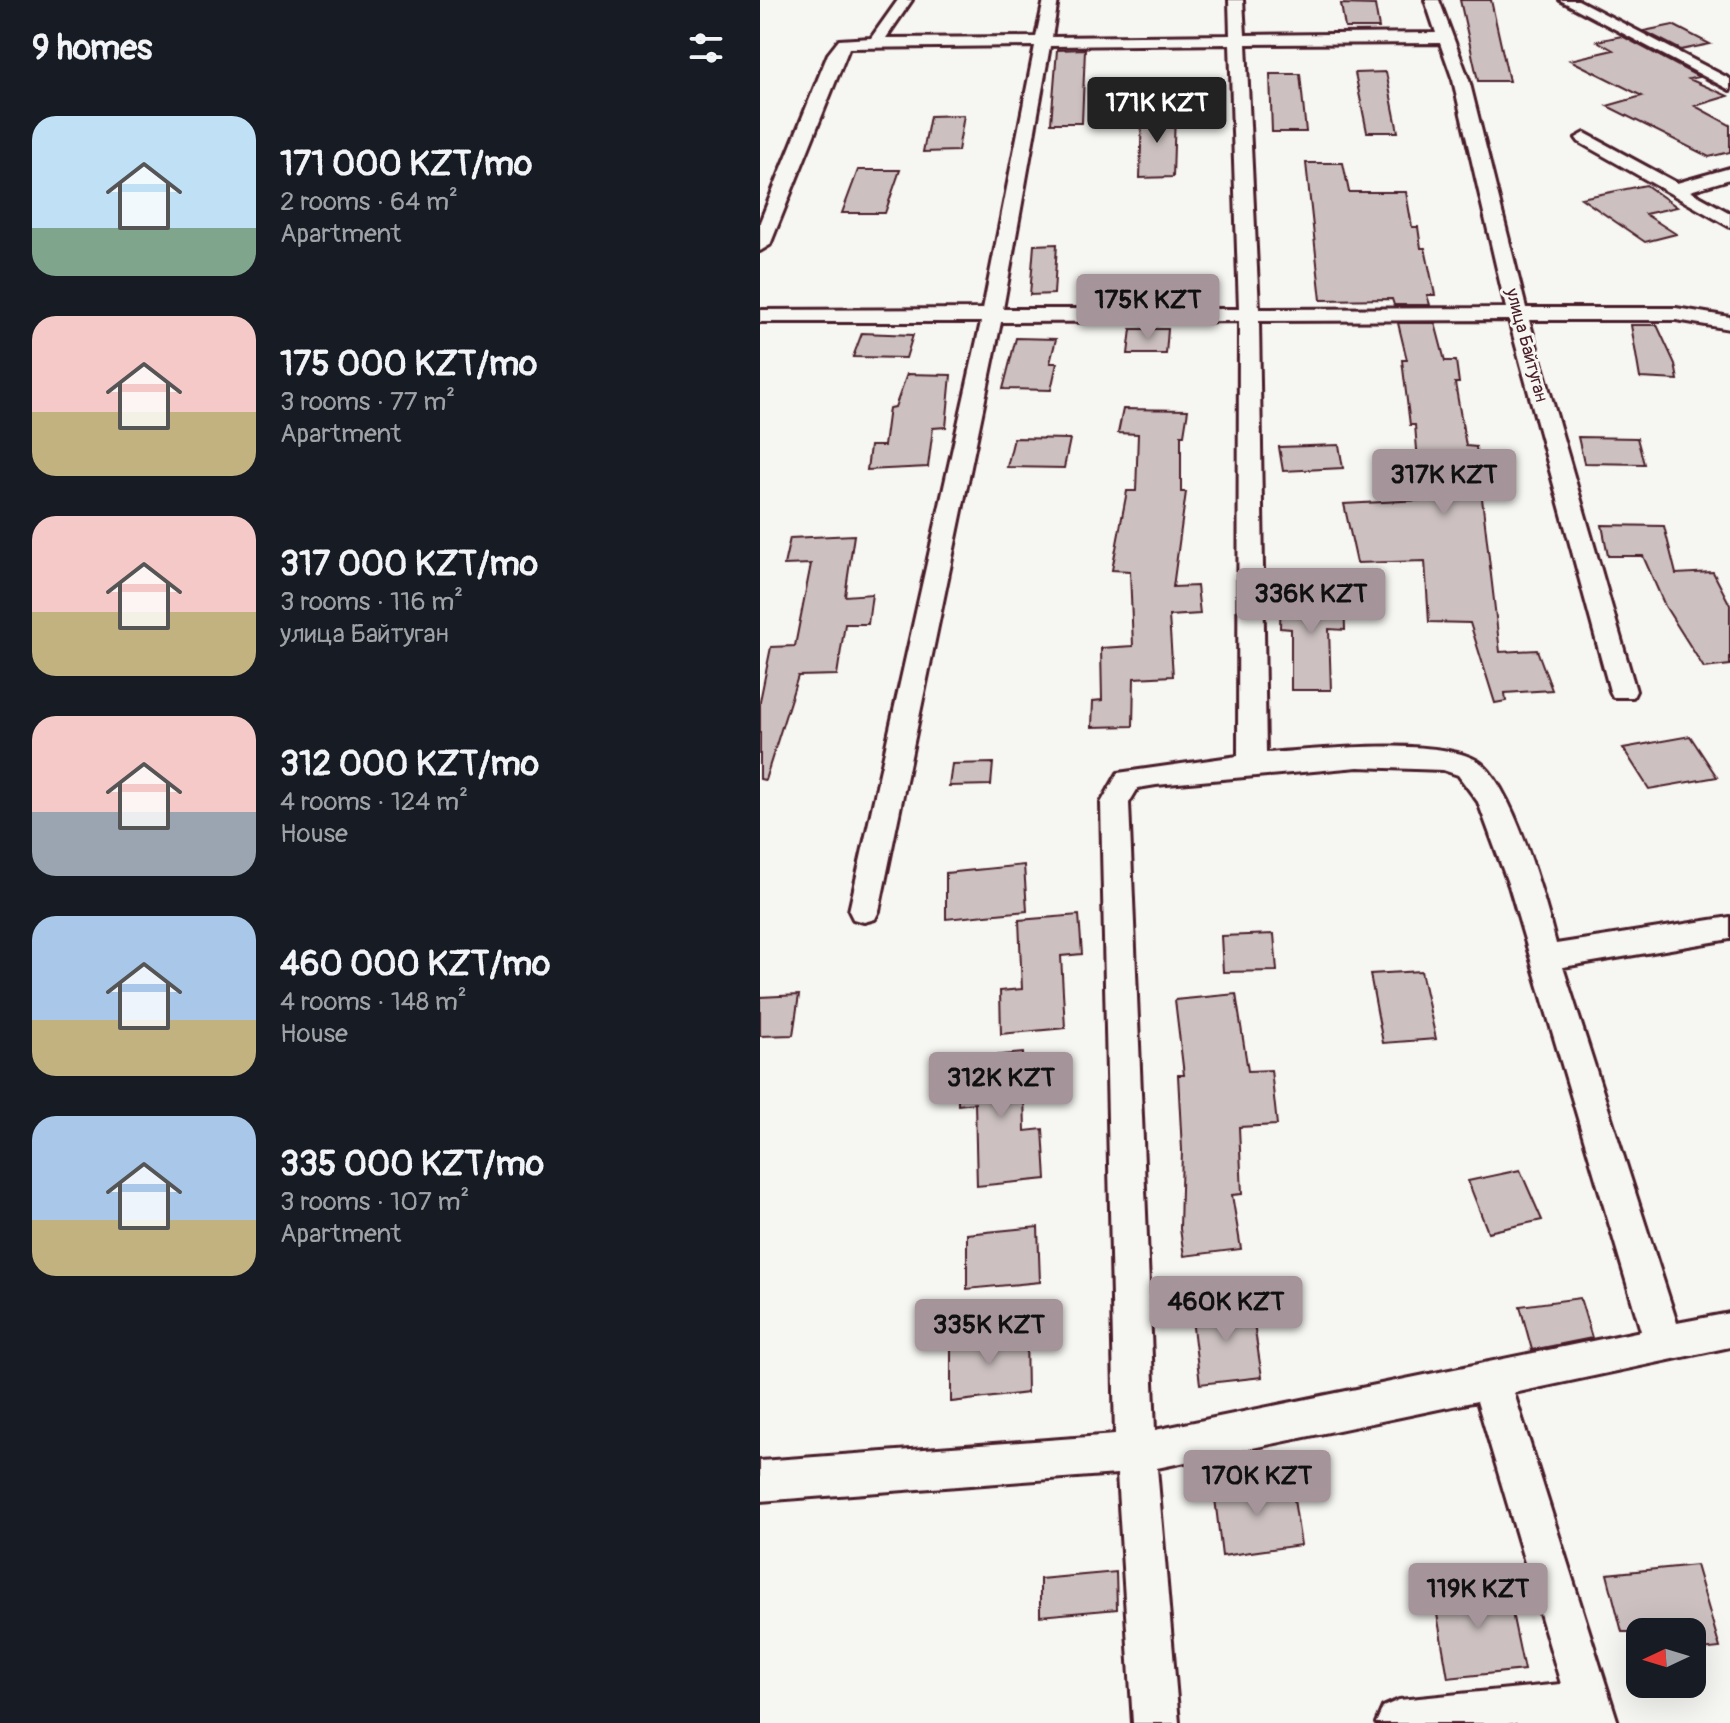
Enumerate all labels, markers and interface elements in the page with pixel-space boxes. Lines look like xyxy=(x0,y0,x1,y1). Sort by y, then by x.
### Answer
icon: filters xyxy=(684,26,728,70)
text: 9 homes xyxy=(32,27,152,70)
pin: 171K KZT xyxy=(1074,77,1240,145)
text: 171K KZT xyxy=(1105,87,1209,119)
text: 171 000 KZT/mo xyxy=(280,143,532,186)
icon: home xyxy=(96,148,192,244)
text: 2 rooms · 64 m² xyxy=(280,186,458,218)
text: Apartment xyxy=(280,218,401,250)
pin: 175K KZT xyxy=(1065,274,1231,342)
text: 175K KZT xyxy=(1094,284,1202,316)
street label: улица Байтуган xyxy=(1500,285,1553,404)
text: 175 000 KZT/mo xyxy=(280,343,537,386)
icon: home xyxy=(96,348,192,444)
text: 3 rooms · 77 m² xyxy=(280,386,455,418)
text: Apartment xyxy=(280,418,401,450)
pin: 317K KZT xyxy=(1361,449,1527,517)
text: 317K KZT xyxy=(1390,459,1498,491)
text: 317 000 KZT/mo xyxy=(280,543,538,586)
icon: home xyxy=(96,548,192,644)
pin: 336K KZT xyxy=(1228,568,1394,636)
text: 336K KZT xyxy=(1254,578,1368,610)
text: 3 rooms · 116 m² xyxy=(280,586,463,618)
text: улица Байтуган xyxy=(280,618,449,650)
text: 312 000 KZT/mo xyxy=(280,743,539,786)
icon: home xyxy=(96,748,192,844)
text: 4 rooms · 124 m² xyxy=(280,786,468,818)
text: House xyxy=(280,818,348,850)
text: 460 000 KZT/mo xyxy=(280,943,550,986)
icon: home xyxy=(96,948,192,1044)
text: 4 rooms · 148 m² xyxy=(280,986,467,1018)
text: House xyxy=(280,1018,348,1050)
pin: 312K KZT xyxy=(918,1052,1084,1120)
text: 312K KZT xyxy=(947,1062,1055,1094)
text: 335 000 KZT/mo xyxy=(280,1143,544,1186)
icon: home xyxy=(96,1148,192,1244)
text: 3 rooms · 107 m² xyxy=(280,1186,469,1218)
text: Apartment xyxy=(280,1218,401,1250)
pin: 460K KZT xyxy=(1143,1276,1309,1344)
text: 460K KZT xyxy=(1167,1286,1285,1318)
pin: 335K KZT xyxy=(906,1299,1072,1367)
text: 335K KZT xyxy=(933,1309,1045,1341)
pin: 170K KZT xyxy=(1174,1450,1340,1518)
text: 170K KZT xyxy=(1202,1460,1312,1492)
pin: 119K KZT xyxy=(1395,1563,1561,1631)
text: 119K KZT xyxy=(1427,1573,1529,1605)
north arrow xyxy=(1626,1618,1706,1698)
map controls xyxy=(1626,1618,1706,1698)

